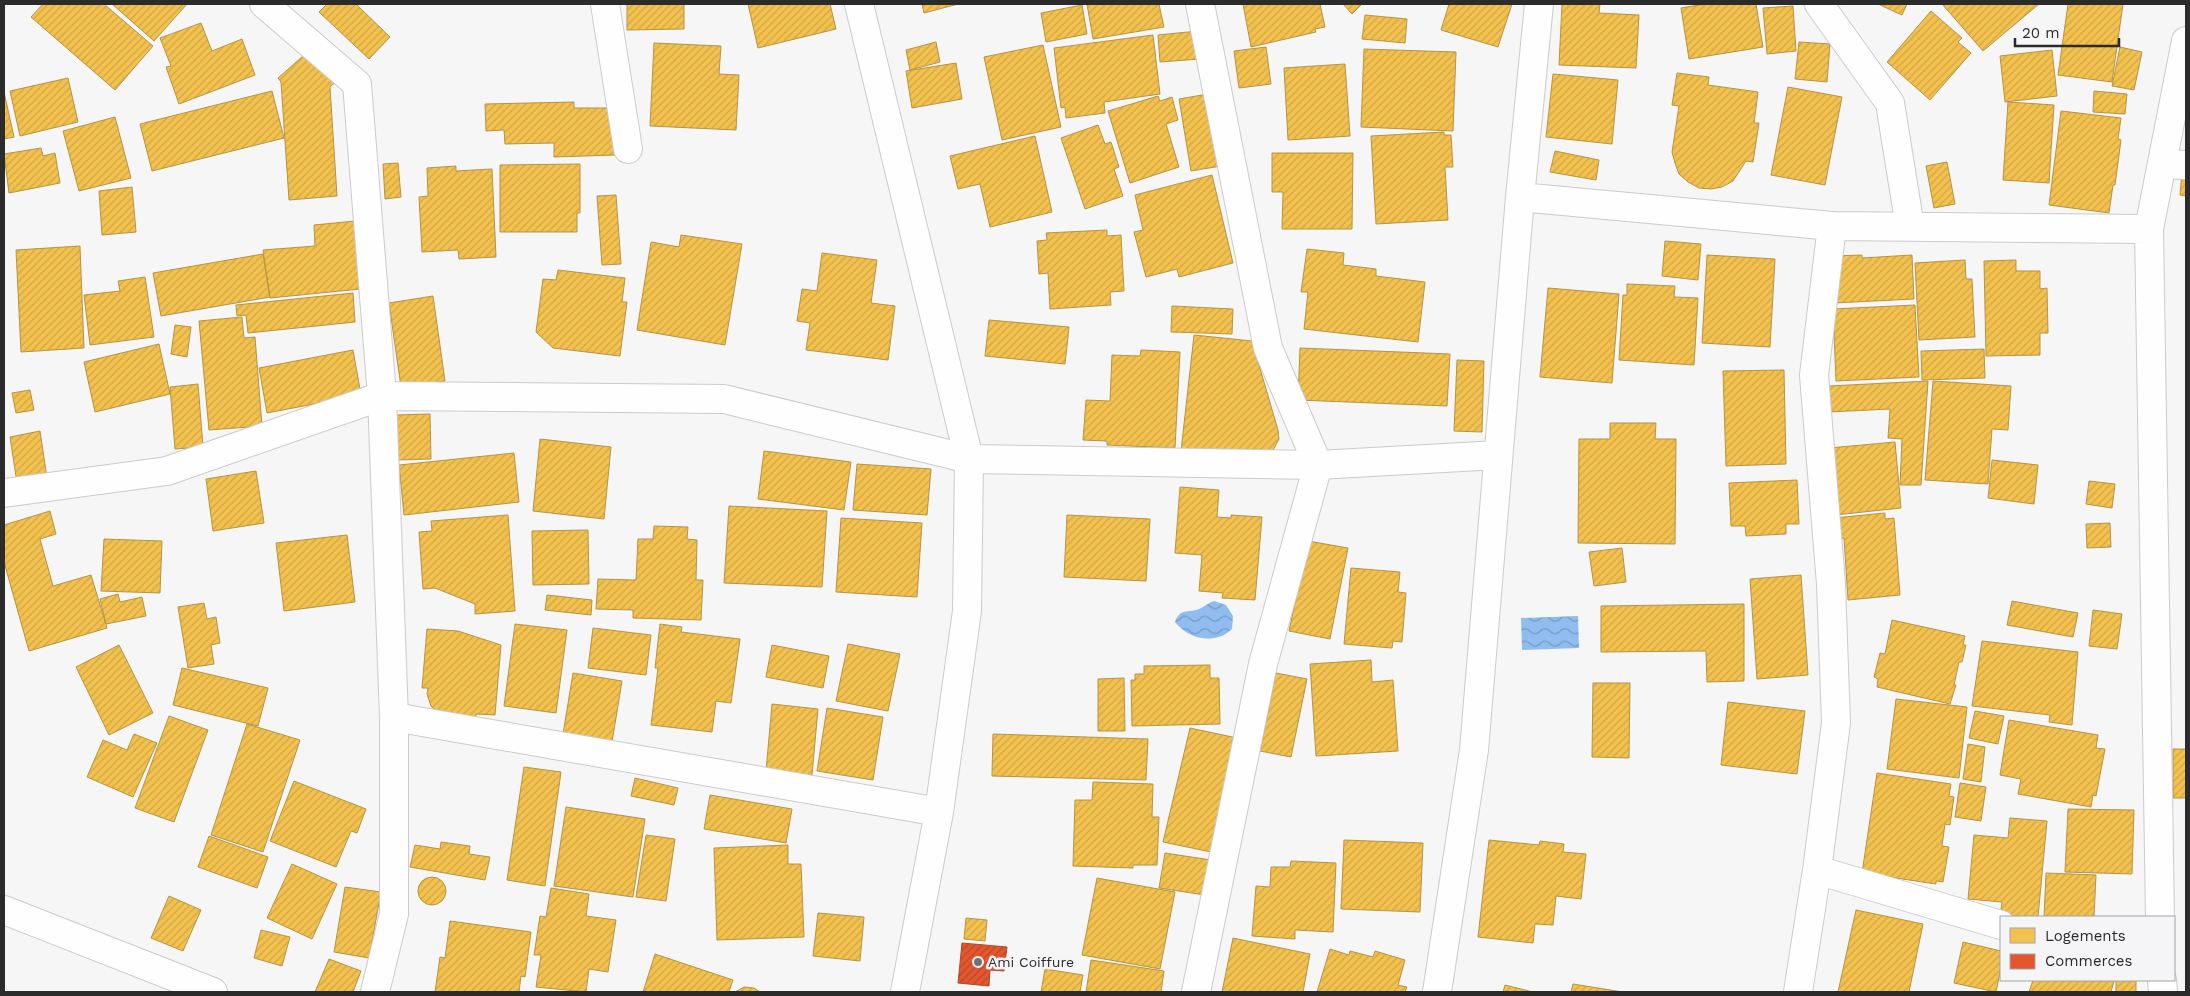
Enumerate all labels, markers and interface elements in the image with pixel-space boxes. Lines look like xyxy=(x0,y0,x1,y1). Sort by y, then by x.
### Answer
scale bar xyxy=(2015,15,2119,47)
text: 20 m xyxy=(2022,24,2060,42)
legend xyxy=(2000,916,2175,981)
text: Logements xyxy=(2045,927,2126,945)
text: Commerces xyxy=(2045,952,2132,970)
place label: Ami Coiffure xyxy=(988,954,1074,970)
marker: Ami Coiffure xyxy=(972,956,984,968)

